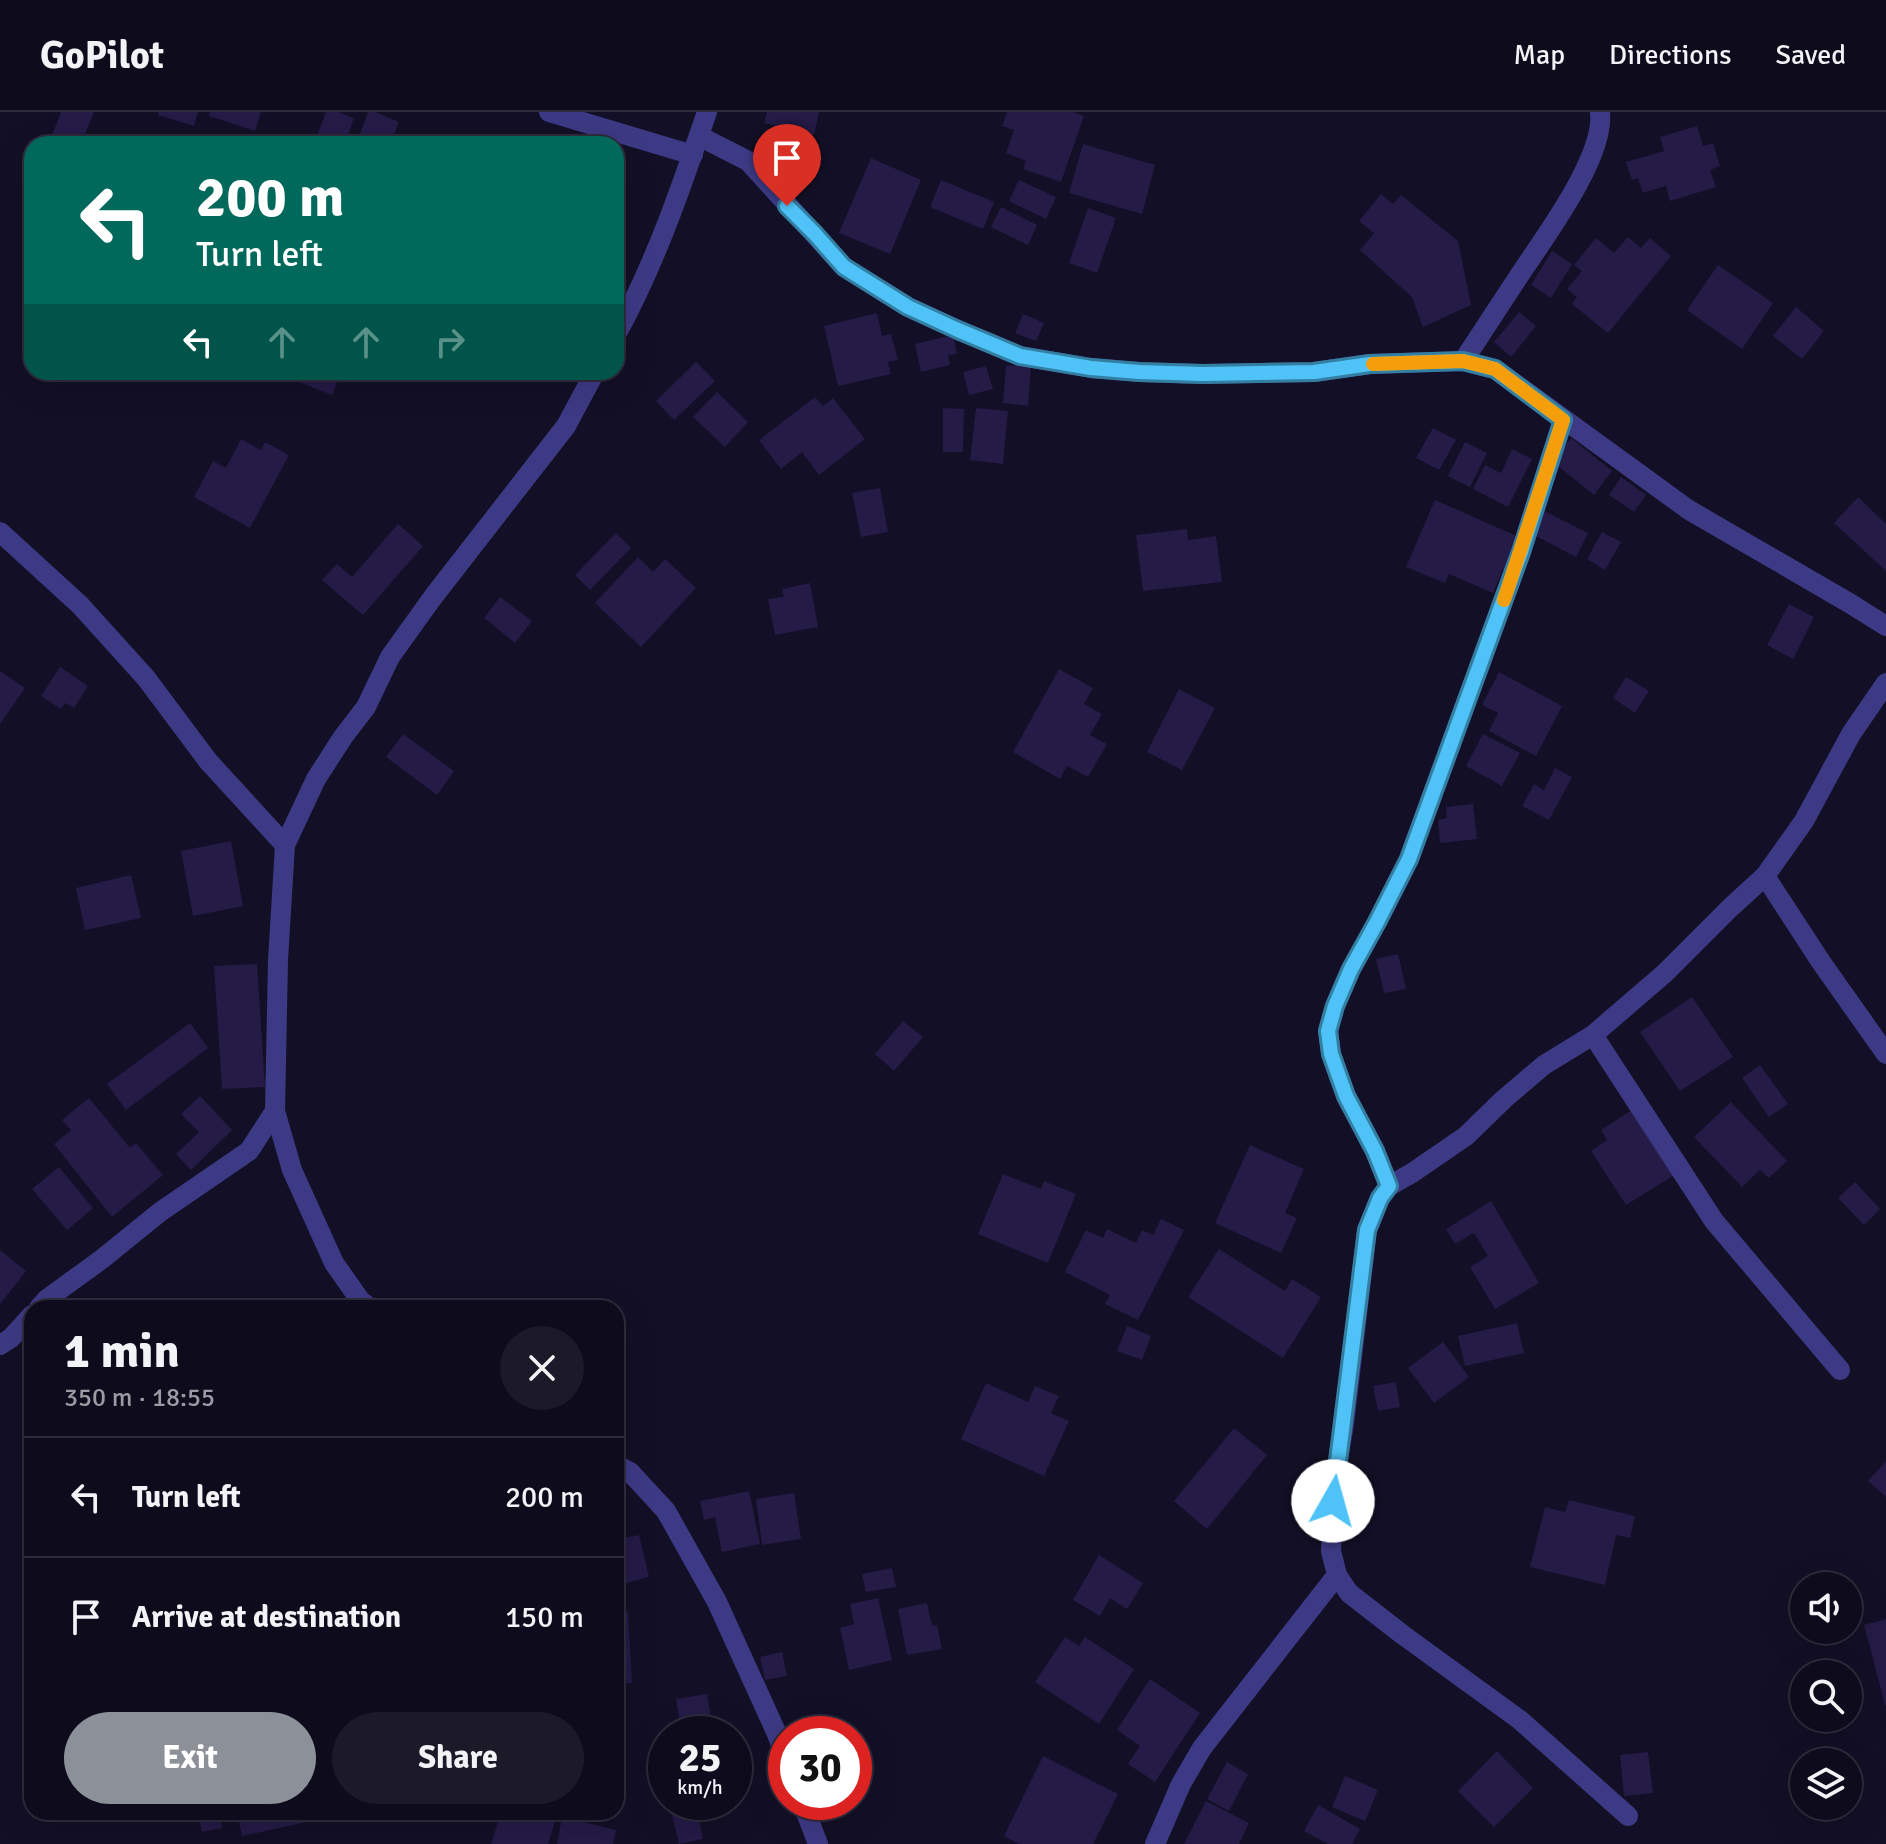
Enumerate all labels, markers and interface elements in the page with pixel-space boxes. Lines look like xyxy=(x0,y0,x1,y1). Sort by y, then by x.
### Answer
text: GoPilot xyxy=(40,32,164,79)
text: Map xyxy=(1513,38,1565,72)
text: Directions xyxy=(1609,38,1731,72)
text: Saved xyxy=(1775,38,1846,72)
pin xyxy=(753,124,821,206)
icon: arrive xyxy=(765,136,809,180)
text: 200 m xyxy=(196,163,344,232)
icon: left xyxy=(64,168,168,272)
text: Turn left xyxy=(196,232,323,277)
icon: left xyxy=(176,320,220,364)
icon: ahead xyxy=(260,320,304,364)
icon: ahead xyxy=(344,320,388,364)
icon: right xyxy=(428,320,472,364)
text: 1 min xyxy=(64,1322,180,1381)
button: close xyxy=(500,1326,584,1410)
text: 350 m · 18:55 xyxy=(64,1382,215,1414)
position arrow xyxy=(1291,1459,1375,1543)
icon: left xyxy=(64,1475,108,1519)
text: Turn left xyxy=(132,1479,241,1516)
text: 200 m xyxy=(505,1479,584,1516)
map controls xyxy=(1790,1572,1862,1820)
button: sound xyxy=(1790,1572,1862,1644)
icon: arrive xyxy=(64,1595,108,1639)
text: Arrive at destination xyxy=(132,1599,401,1636)
text: 150 m xyxy=(505,1599,584,1636)
button: search xyxy=(1790,1660,1862,1732)
button: Exit xyxy=(64,1712,316,1804)
button: Share xyxy=(332,1712,584,1804)
speed limit sign: 30 xyxy=(768,1716,872,1820)
text: 25 xyxy=(678,1733,722,1783)
button: layers xyxy=(1790,1748,1862,1820)
text: km/h xyxy=(677,1775,723,1800)

